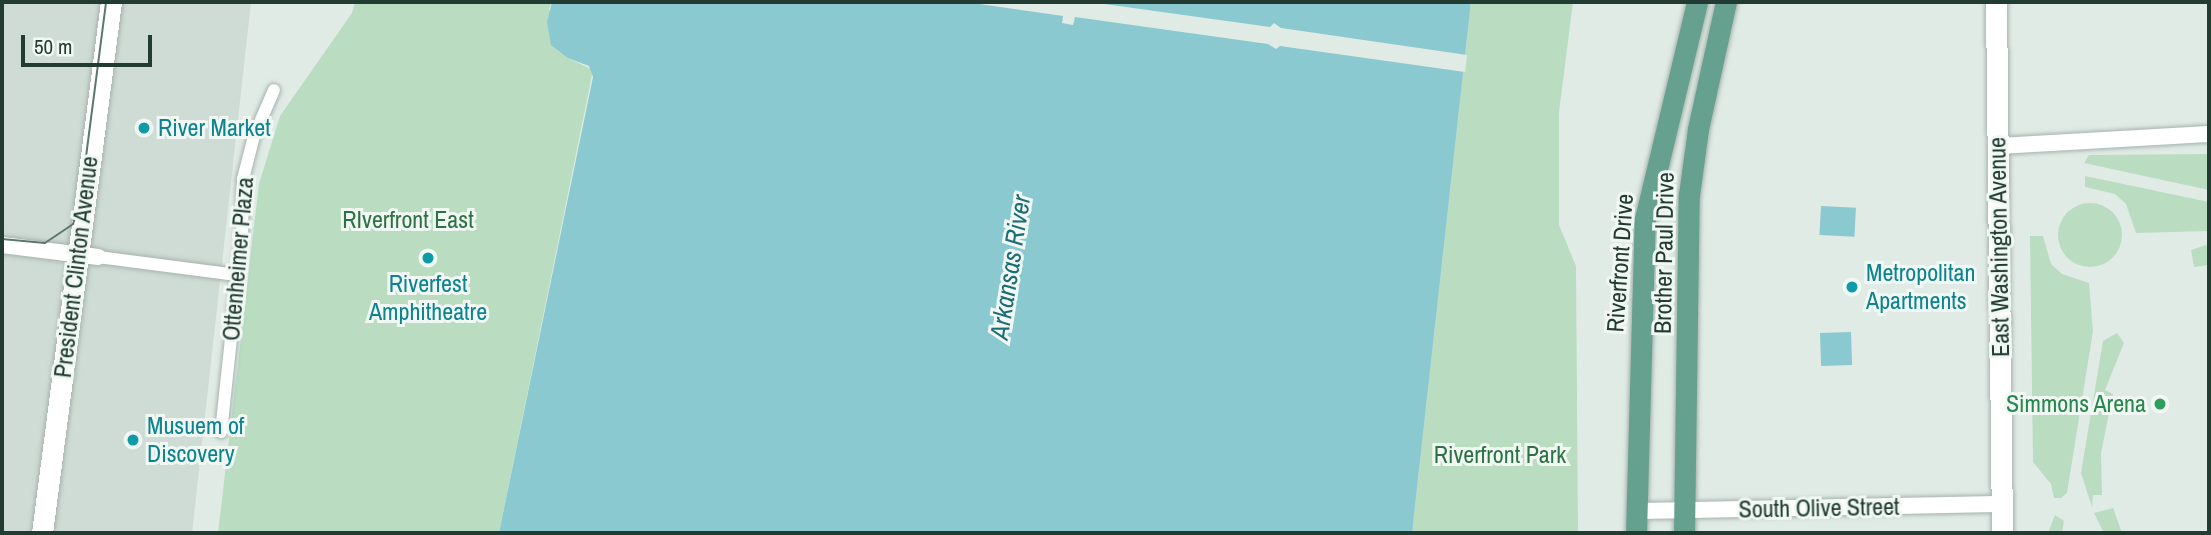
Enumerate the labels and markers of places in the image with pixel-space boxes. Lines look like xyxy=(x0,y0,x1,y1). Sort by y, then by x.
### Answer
place label: River Market xyxy=(158,114,271,142)
marker: River Market xyxy=(136,120,152,136)
marker: Riverfest Amphitheatre xyxy=(420,250,436,266)
place label: Metropolitan Apartments xyxy=(1866,259,1975,315)
place label: Riverfest Amphitheatre xyxy=(369,270,487,326)
marker: Metropolitan Apartments xyxy=(1844,279,1860,295)
place label: Simmons Arena xyxy=(2005,390,2146,418)
marker: Simmons Arena xyxy=(2152,396,2168,412)
place label: Musuem of Discovery xyxy=(147,412,244,468)
marker: Musuem of Discovery xyxy=(125,432,141,448)

